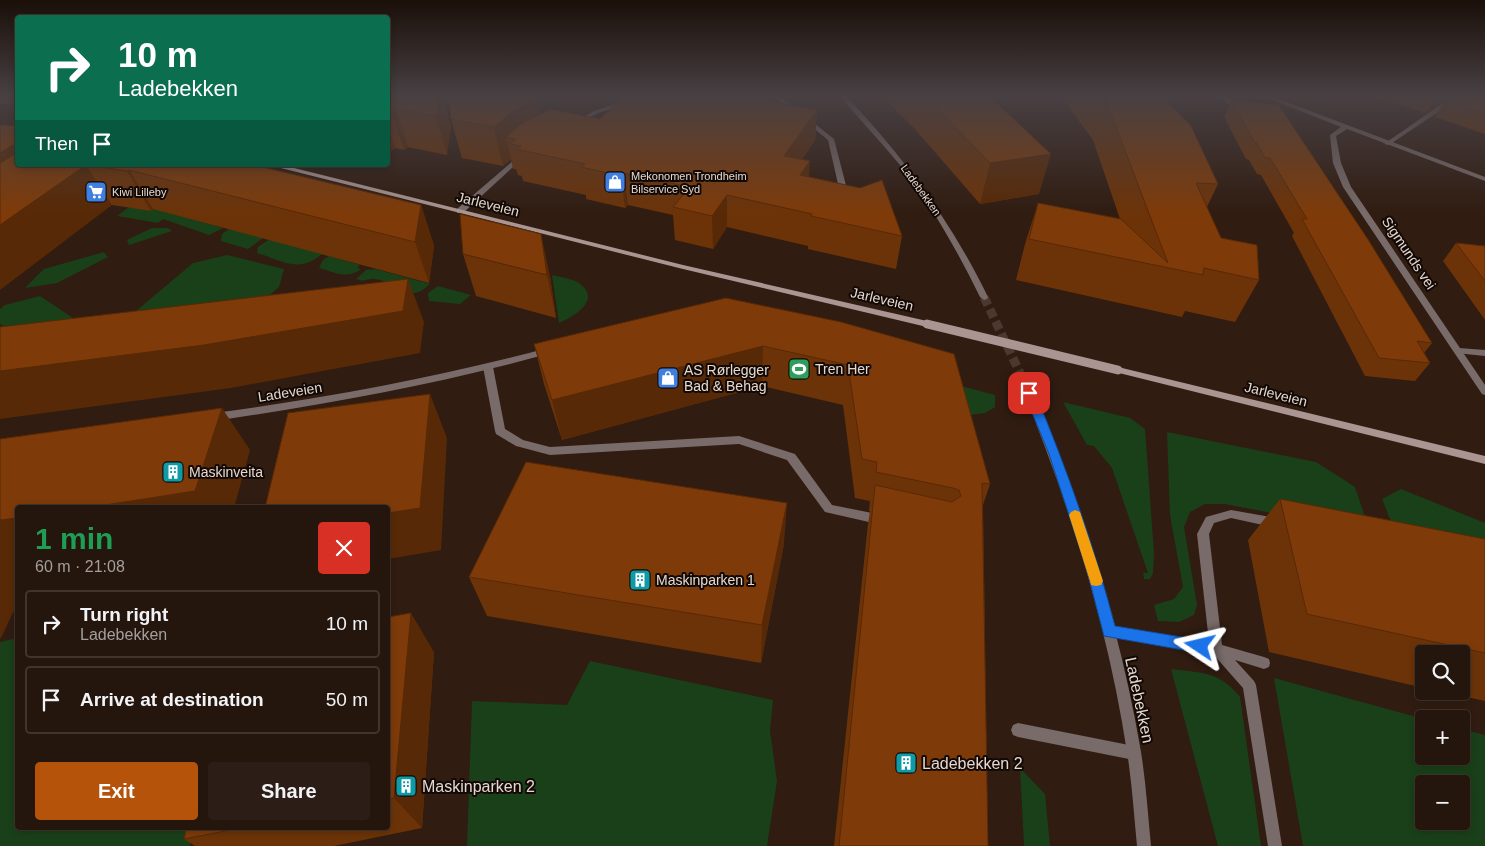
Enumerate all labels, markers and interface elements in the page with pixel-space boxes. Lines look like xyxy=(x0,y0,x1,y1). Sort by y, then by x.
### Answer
icon: right xyxy=(35,35,100,100)
text: 10 m xyxy=(118,35,198,74)
text: Ladebekken xyxy=(118,76,238,101)
icon: arrive xyxy=(88,130,116,158)
text: Then xyxy=(35,133,78,154)
street label: Ladebekken xyxy=(899,162,943,218)
shop icon: Mekonomen Trondheim Bilservice Syd xyxy=(603,170,627,194)
place label: Mekonomen Trondheim Bilservice Syd xyxy=(631,170,747,195)
supermarket icon: Kiwi Lilleby xyxy=(84,180,108,204)
place label: Kiwi Lilleby xyxy=(112,186,167,198)
street label: Jarleveien xyxy=(455,189,521,219)
street label: Sigmunds vei xyxy=(1379,214,1439,292)
street label: Jarleveien xyxy=(849,284,915,314)
sports icon: Tren Her xyxy=(787,357,811,381)
place label: Tren Her xyxy=(815,361,870,377)
place label: AS Rørlegger Bad & Behag xyxy=(684,362,769,394)
shop icon: AS Rørlegger Bad & Behag xyxy=(656,366,680,390)
pin xyxy=(1008,372,1050,414)
street label: Ladeveien xyxy=(257,379,323,405)
icon: arrive xyxy=(1015,379,1043,407)
street label: Jarleveien xyxy=(1243,379,1309,409)
building icon: Maskinveita xyxy=(161,460,185,484)
place label: Maskinveita xyxy=(189,464,263,480)
text: 1 min xyxy=(35,522,113,555)
button: close xyxy=(318,522,370,574)
text: 60 m · 21:08 xyxy=(35,558,125,575)
building icon: Maskinparken 1 xyxy=(628,568,652,592)
place label: Maskinparken 1 xyxy=(656,572,755,588)
text: Turn right xyxy=(80,604,168,625)
icon: right xyxy=(37,610,65,638)
text: 10 m xyxy=(326,613,368,634)
position arrow xyxy=(1173,619,1225,671)
text: Ladebekken xyxy=(80,626,167,643)
map controls xyxy=(1415,645,1470,830)
button: search xyxy=(1415,645,1470,700)
street label: Ladebekken xyxy=(1122,656,1157,745)
icon: arrive xyxy=(37,686,65,714)
text: Arrive at destination xyxy=(80,689,264,710)
text: 50 m xyxy=(326,689,368,710)
button: + xyxy=(1415,710,1470,765)
building icon: Ladebekken 2 xyxy=(894,751,918,775)
place label: Ladebekken 2 xyxy=(922,755,1023,772)
button: Exit xyxy=(35,762,198,820)
button: Share xyxy=(208,762,370,820)
building icon: Maskinparken 2 xyxy=(394,774,418,798)
button: − xyxy=(1415,775,1470,830)
place label: Maskinparken 2 xyxy=(422,778,535,795)

